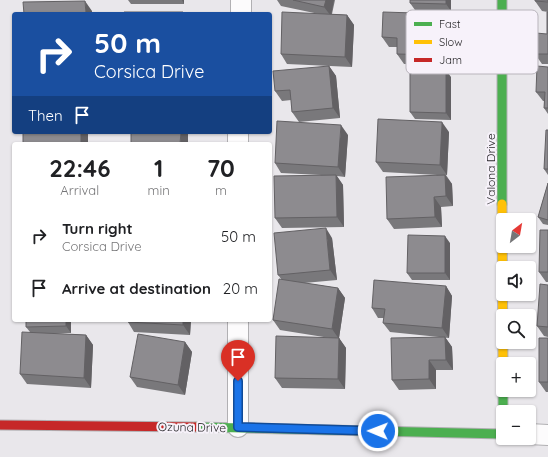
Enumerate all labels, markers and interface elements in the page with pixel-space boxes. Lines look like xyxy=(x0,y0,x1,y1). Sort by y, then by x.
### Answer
legend xyxy=(406,10,538,74)
text: Fast xyxy=(439,17,461,31)
text: 50 m xyxy=(94,25,161,60)
icon: right xyxy=(28,28,80,80)
text: Slow xyxy=(439,35,463,49)
text: Jam xyxy=(439,53,462,67)
text: Corsica Drive xyxy=(94,60,204,83)
icon: arrive xyxy=(71,104,93,126)
text: Then xyxy=(28,106,63,125)
street label: Valona Drive xyxy=(483,133,498,205)
text: 22:46 xyxy=(49,153,110,183)
text: 1 xyxy=(154,153,163,183)
text: 70 xyxy=(207,153,235,183)
text: Arrival xyxy=(60,182,99,198)
text: min xyxy=(148,182,170,198)
text: m xyxy=(215,182,227,198)
north arrow xyxy=(496,213,536,253)
map controls xyxy=(496,213,536,445)
text: Turn right xyxy=(62,219,133,238)
icon: right xyxy=(28,225,50,247)
text: 50 m xyxy=(221,227,256,246)
text: Corsica Drive xyxy=(62,238,142,254)
button: sound xyxy=(496,261,536,301)
icon: arrive xyxy=(28,277,50,299)
text: Arrive at destination xyxy=(62,279,211,298)
text: 20 m xyxy=(223,279,258,298)
button: search xyxy=(496,309,536,349)
pin xyxy=(221,340,255,381)
icon: arrive xyxy=(227,346,249,368)
button: + xyxy=(496,357,536,397)
button: − xyxy=(496,405,536,445)
position arrow xyxy=(357,410,399,452)
street label: Ozuna Drive xyxy=(158,419,226,435)

